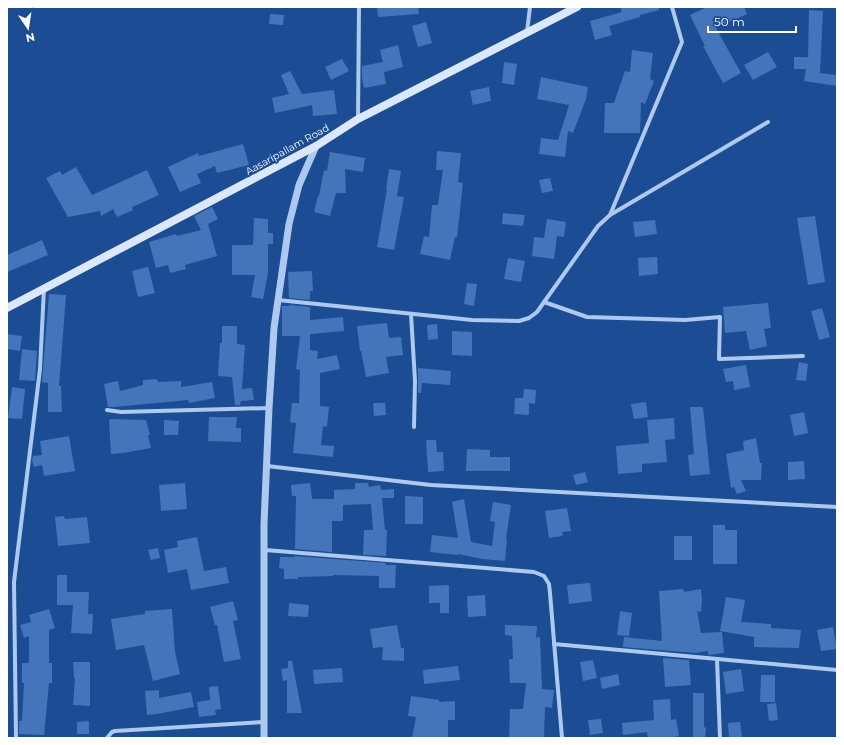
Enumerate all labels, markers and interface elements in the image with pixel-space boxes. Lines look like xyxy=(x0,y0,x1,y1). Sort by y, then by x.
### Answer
north arrow xyxy=(8,8,48,48)
scale bar xyxy=(708,8,796,34)
text: 50 m xyxy=(714,14,745,29)
text: N xyxy=(24,30,36,46)
street label: Aasaripallam Road xyxy=(243,121,331,178)

